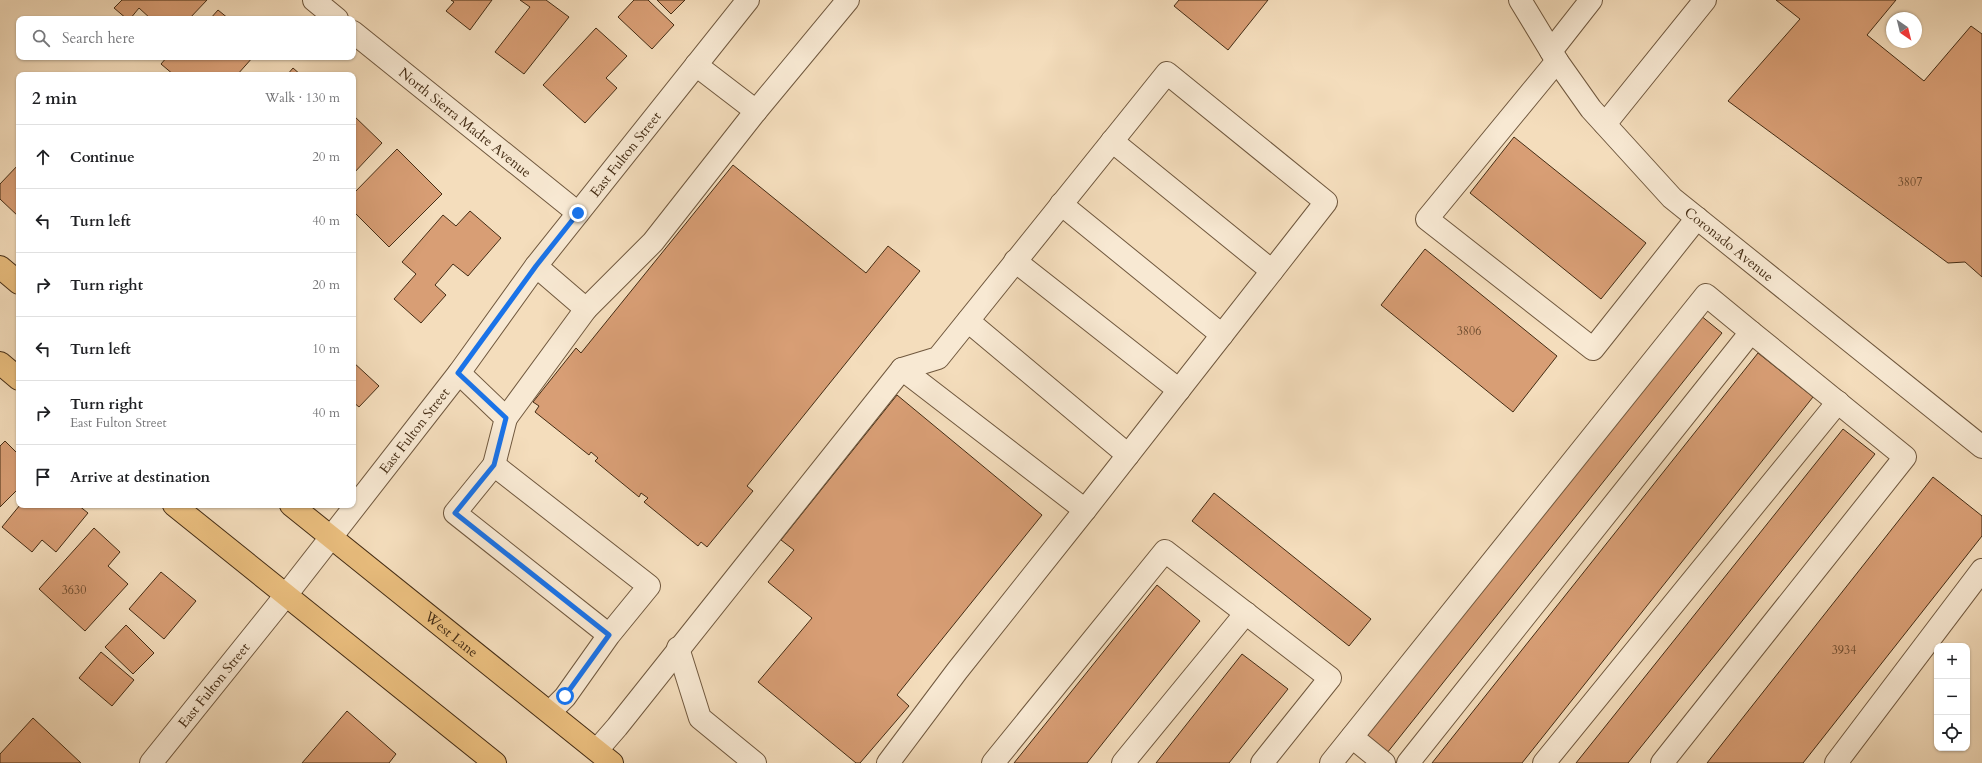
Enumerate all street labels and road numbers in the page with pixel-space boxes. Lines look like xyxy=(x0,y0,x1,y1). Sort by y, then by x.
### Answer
street label: North Sierra Madre Avenue xyxy=(395,63,535,182)
street label: East Fulton Street xyxy=(586,107,666,201)
street label: Coronado Avenue xyxy=(1680,203,1778,286)
street label: East Fulton Street xyxy=(375,383,454,478)
street label: West Lane xyxy=(420,606,482,662)
street label: East Fulton Street xyxy=(174,638,254,732)

